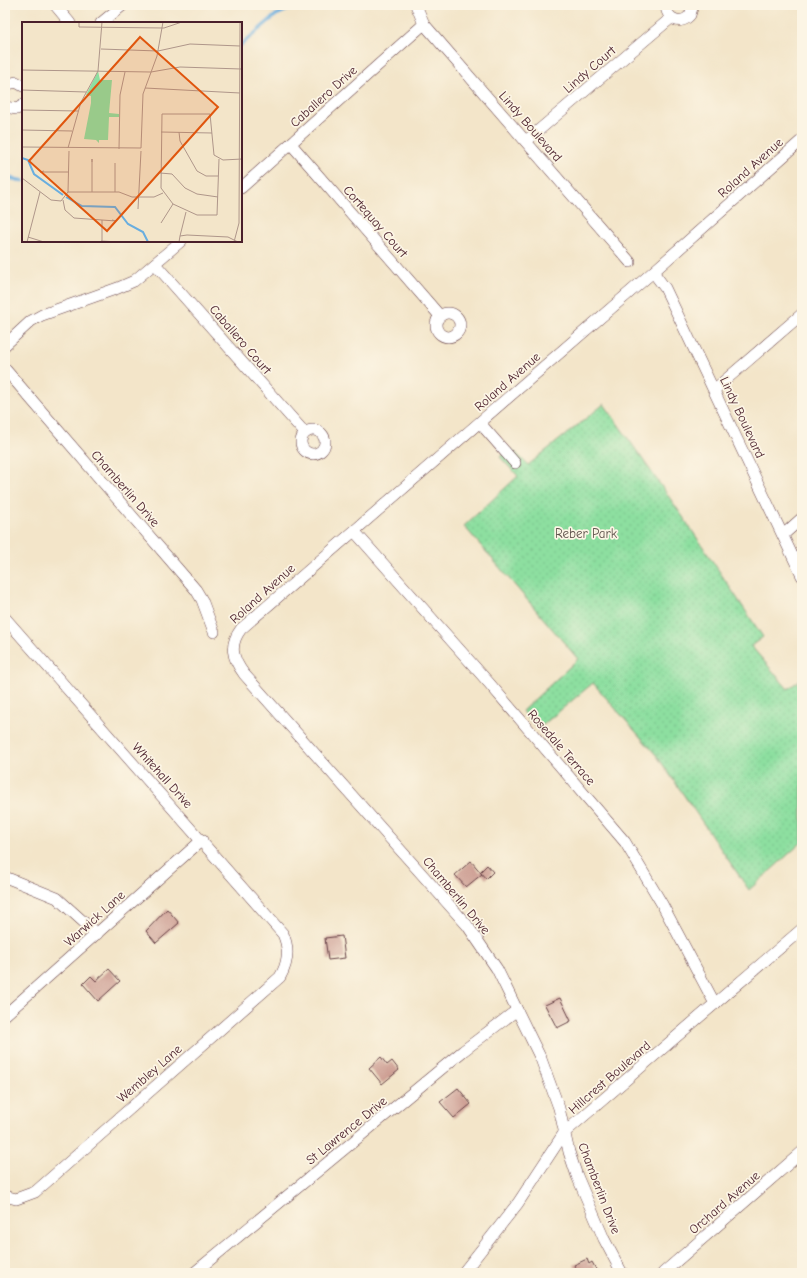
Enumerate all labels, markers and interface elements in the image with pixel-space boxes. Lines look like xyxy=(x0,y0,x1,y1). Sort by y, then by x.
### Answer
inset map xyxy=(22,22,242,242)
street label: Lindy Court xyxy=(560,42,619,96)
street label: Caballero Drive xyxy=(287,62,360,130)
street label: Lindy Boulevard xyxy=(496,88,565,165)
street label: Roland Avenue xyxy=(715,134,786,200)
street label: Cortequay Court xyxy=(340,182,412,261)
street label: Caballero Court xyxy=(206,302,276,378)
street label: Roland Avenue xyxy=(471,348,544,414)
street label: Lindy Boulevard xyxy=(717,374,768,460)
street label: Chamberlin Drive xyxy=(88,447,163,530)
park label: Reber Park xyxy=(555,526,618,541)
street label: Roland Avenue xyxy=(227,560,298,626)
street label: Rosedale Terrace xyxy=(525,706,599,789)
street label: Whitehall Drive xyxy=(129,740,196,811)
street label: Chamberlin Drive xyxy=(420,854,494,937)
street label: Warwick Lane xyxy=(61,887,128,950)
street label: Hillcrest Boulevard xyxy=(565,1038,653,1117)
street label: Wembley Lane xyxy=(114,1041,185,1106)
street label: St Lawrence Drive xyxy=(303,1093,390,1168)
street label: Chamberlin Drive xyxy=(575,1141,624,1236)
street label: Orchard Avenue xyxy=(686,1167,763,1237)

